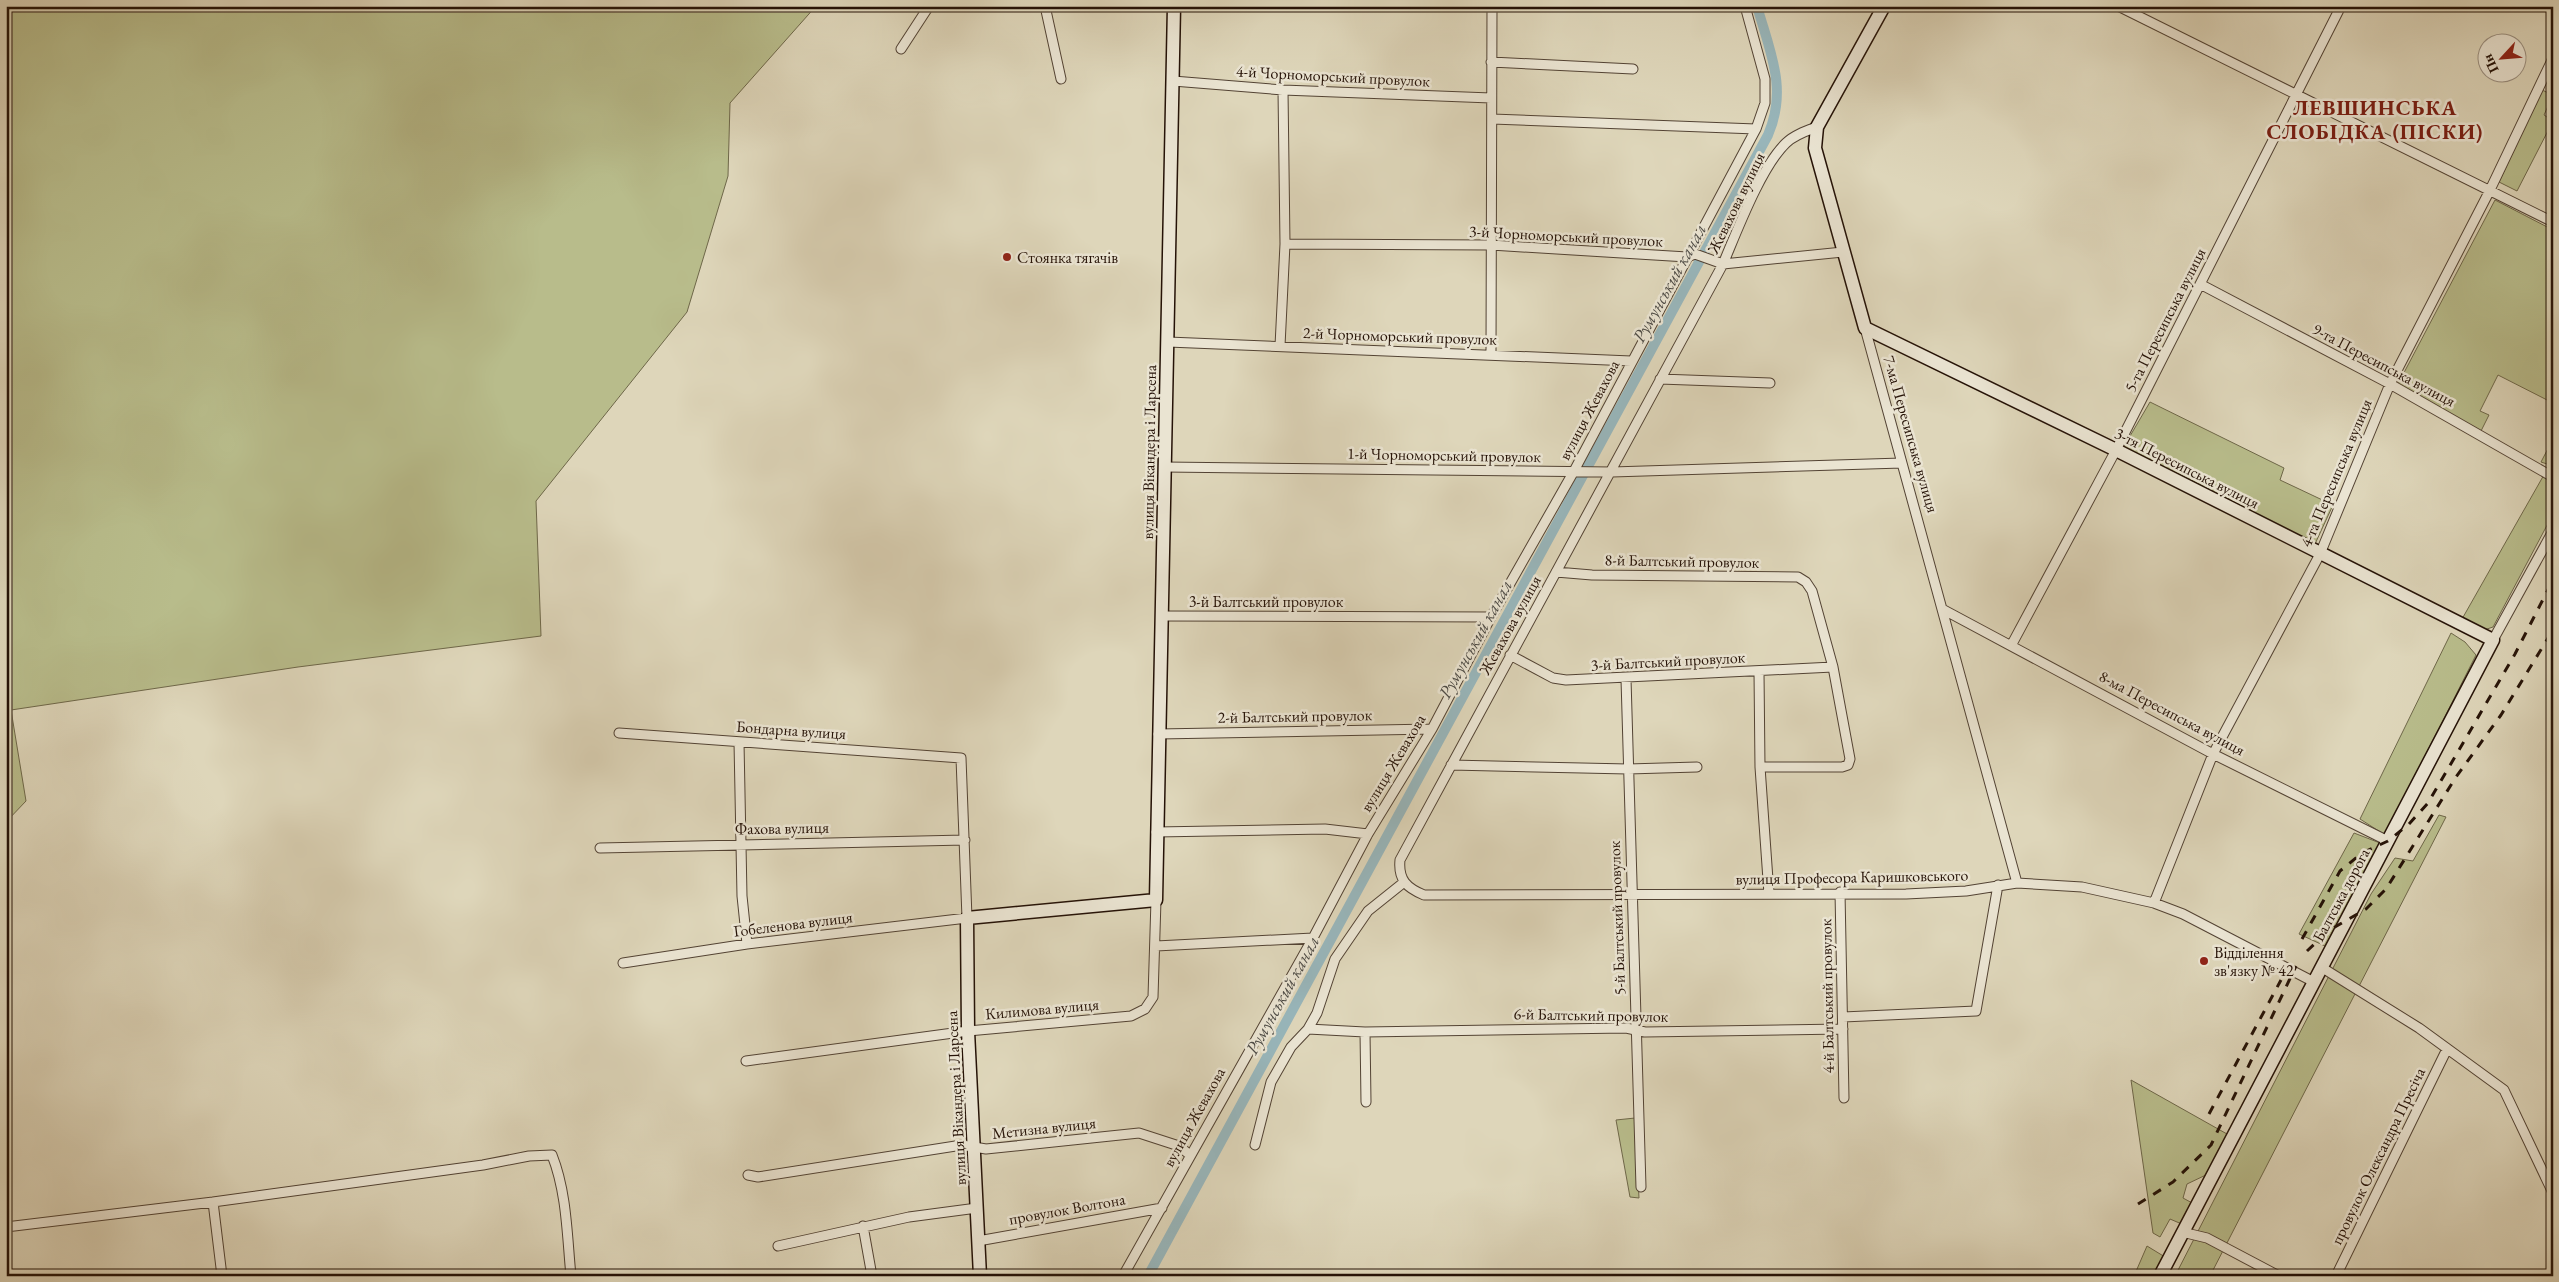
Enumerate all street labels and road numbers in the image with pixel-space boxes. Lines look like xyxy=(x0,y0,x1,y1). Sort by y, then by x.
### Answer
street label: 4-й Чорноморський провулок xyxy=(1236,60,1431,92)
street label: Жевахова вулиця xyxy=(1702,149,1770,258)
street label: 3-й Чорноморський провулок xyxy=(1469,220,1664,252)
street label: 5-та Пересипська вулиця xyxy=(2120,244,2210,396)
street label: 9-та Пересипська вулиця xyxy=(2309,318,2459,412)
street label: 2-й Чорноморський провулок xyxy=(1303,322,1498,350)
street label: 7-ма Пересипська вулиця xyxy=(1879,353,1943,515)
street label: вулиця Жевахова xyxy=(1554,356,1624,464)
street label: вулиця Вікандера і Ларсена xyxy=(1137,364,1161,540)
street label: 4-та Пересипська вулиця xyxy=(2295,396,2377,550)
street label: 3-тя Пересипська вулиця xyxy=(2111,422,2263,514)
street label: 1-й Чорноморський провулок xyxy=(1347,443,1542,467)
street label: 8-й Балтський провулок xyxy=(1604,549,1760,573)
street label: Жевахова вулиця xyxy=(1474,572,1546,679)
street label: 3-й Балтський провулок xyxy=(1189,591,1344,612)
street label: 3-й Балтський провулок xyxy=(1590,646,1746,676)
street label: 8-ма Пересипська вулиця xyxy=(2095,666,2249,760)
street label: 2-й Балтський провулок xyxy=(1217,704,1373,728)
street label: вулиця Жевахова xyxy=(1356,710,1431,816)
street label: Бондарна вулиця xyxy=(735,716,847,744)
street label: Фахова вулиця xyxy=(735,817,829,839)
street label: 5-й Балтський провулок xyxy=(1604,840,1630,996)
street label: Балтська дорога xyxy=(2308,844,2375,945)
street label: вулиця Професора Каришковського xyxy=(1736,864,1969,890)
street label: Гобеленова вулиця xyxy=(732,906,854,942)
street label: 4-й Балтський провулок xyxy=(1815,918,1839,1074)
street label: Килимова вулиця xyxy=(984,994,1100,1024)
street label: 6-й Балтський провулок xyxy=(1513,1003,1669,1027)
street label: вулиця Вікандера і Ларсена xyxy=(941,1010,971,1186)
street label: вулиця Жевахова xyxy=(1158,1063,1230,1170)
street label: провулок Олександра Пресіча xyxy=(2326,1063,2430,1248)
street label: Метизна вулиця xyxy=(991,1112,1097,1144)
street label: провулок Волтона xyxy=(1007,1188,1127,1230)

